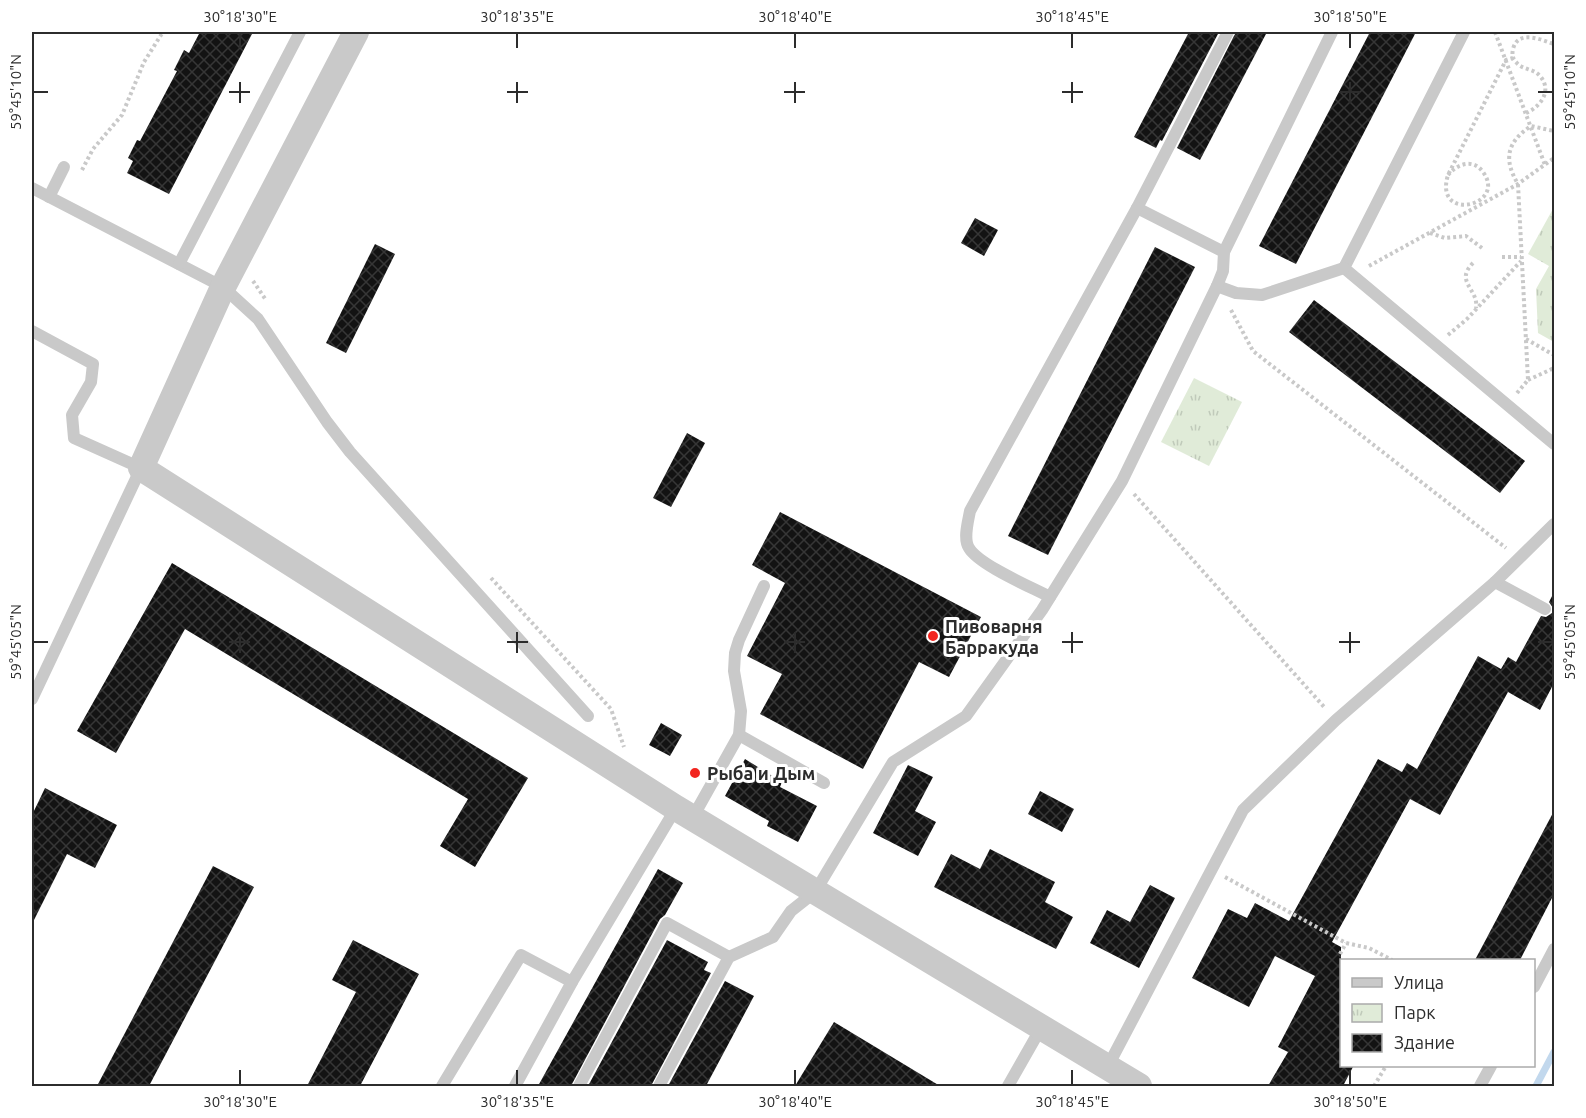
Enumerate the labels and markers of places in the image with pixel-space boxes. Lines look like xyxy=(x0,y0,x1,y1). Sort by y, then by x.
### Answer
place label: Пивоварня Барракуда xyxy=(945,616,1042,657)
marker: Пивоварня Барракуда xyxy=(926,629,940,643)
place label: Рыба и Дым xyxy=(707,763,815,783)
marker: Рыба и Дым xyxy=(688,766,702,780)

